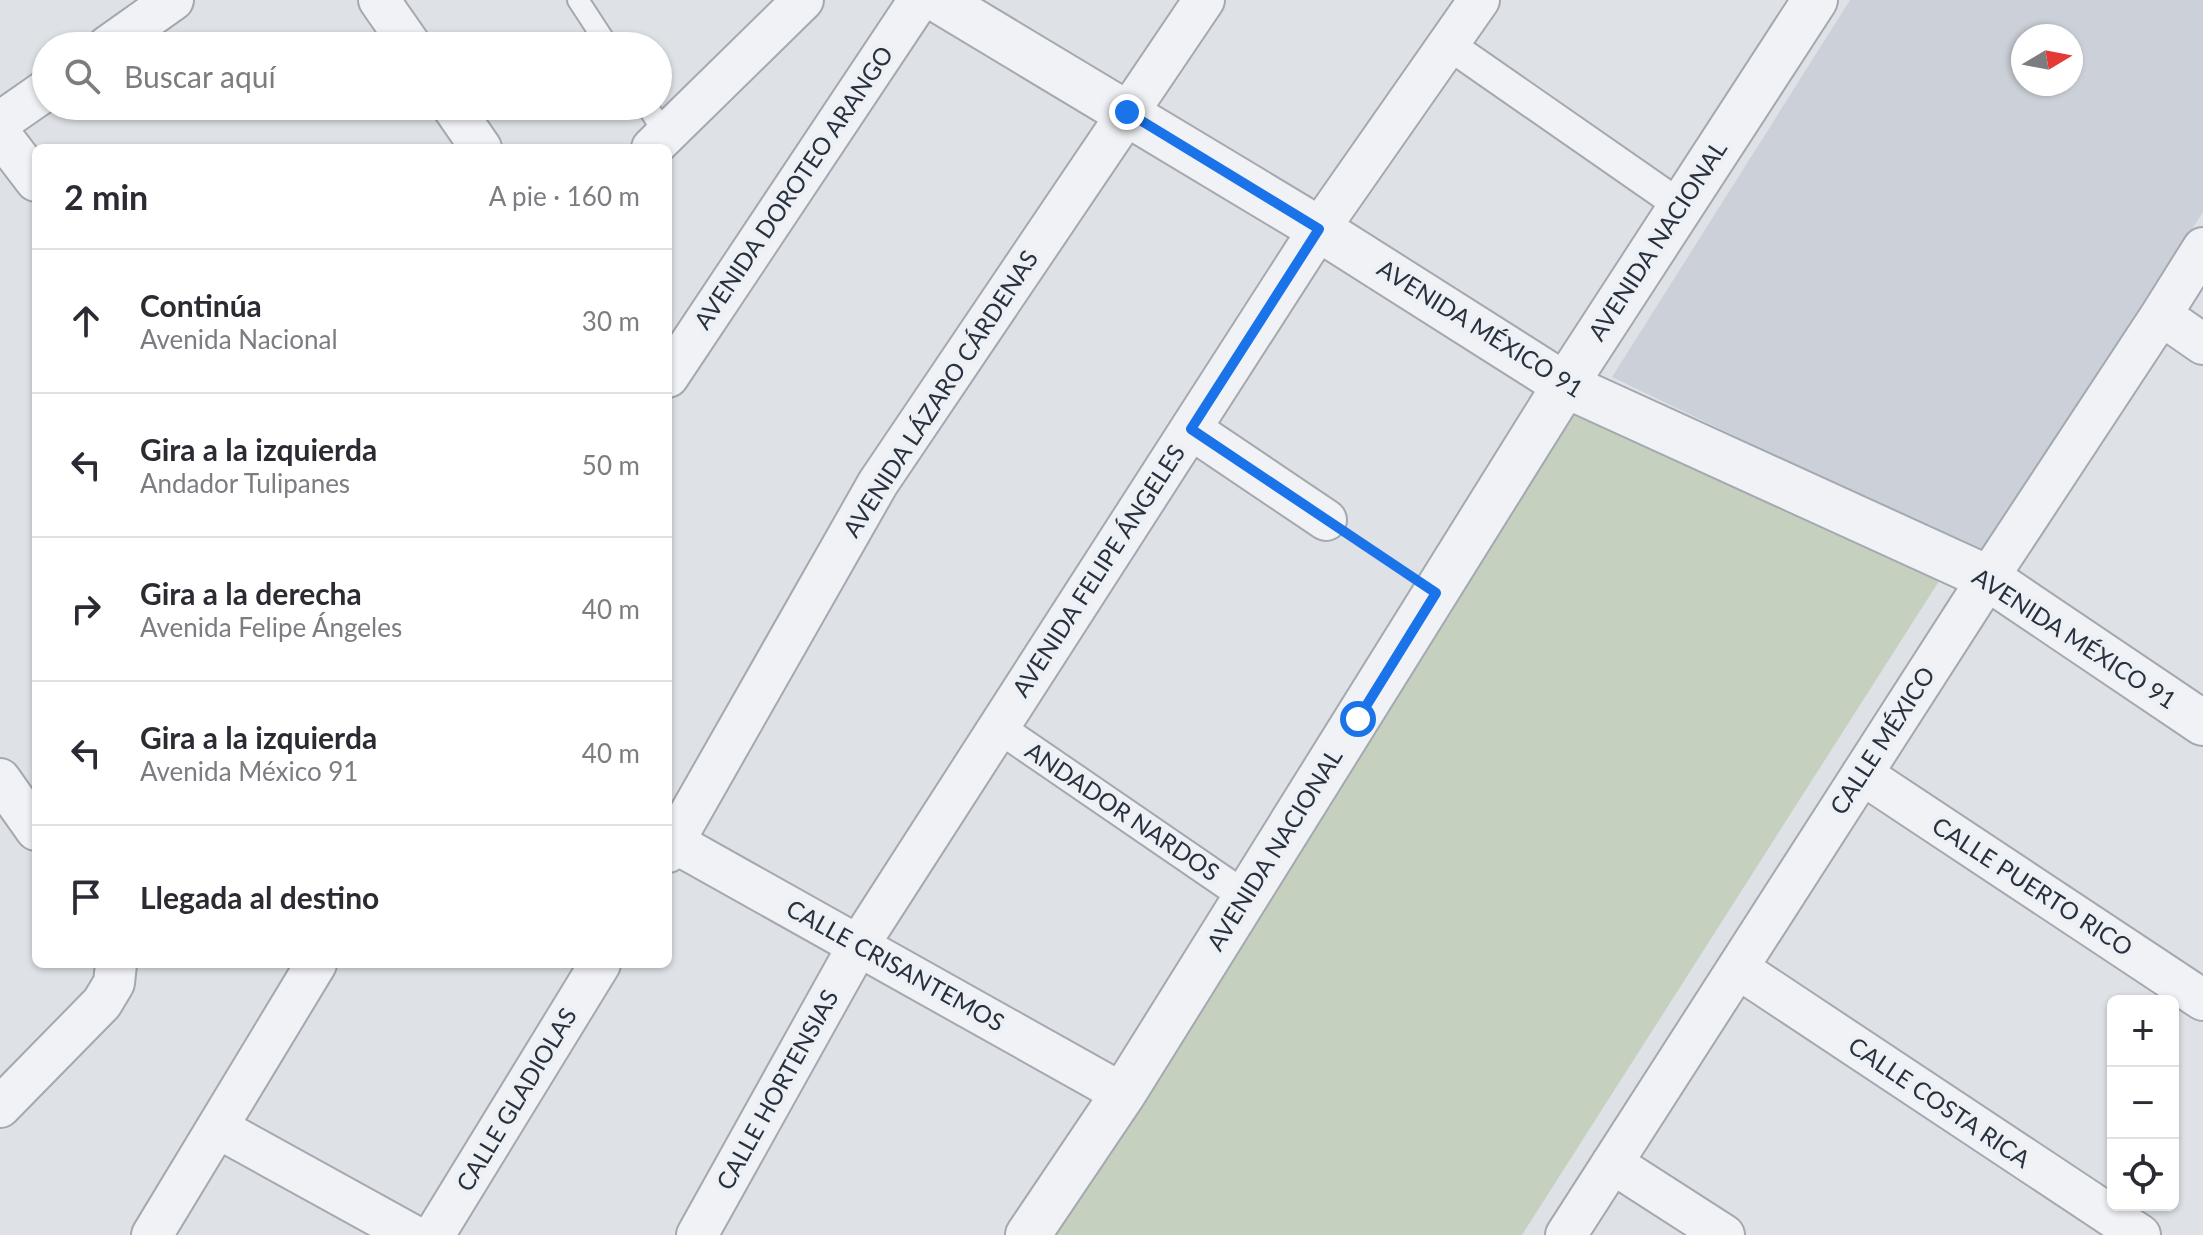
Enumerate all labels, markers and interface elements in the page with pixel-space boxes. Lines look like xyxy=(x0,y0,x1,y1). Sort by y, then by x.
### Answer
north arrow xyxy=(2011,24,2083,96)
search box xyxy=(32,32,672,120)
street label: AVENIDA DOROTEO ARANGO xyxy=(687,40,898,334)
icon: search xyxy=(60,54,104,98)
text: Buscar aquí xyxy=(124,58,276,94)
route end xyxy=(1109,94,1145,130)
street label: AVENIDA NACIONAL xyxy=(1581,135,1732,346)
text: 2 min xyxy=(64,176,148,217)
text: A pie · 160 m xyxy=(489,180,640,212)
street label: AVENIDA LÁZARO CÁRDENAS xyxy=(836,244,1043,542)
street label: AVENIDA MÉXICO 91 xyxy=(1373,253,1589,403)
text: Continúa xyxy=(140,287,262,323)
icon: ahead xyxy=(64,299,108,343)
text: 30 m xyxy=(582,305,640,337)
text: Avenida Nacional xyxy=(140,323,338,355)
text: Gira a la izquierda xyxy=(140,431,377,467)
street label: AVENIDA FELIPE ÁNGELES xyxy=(1005,439,1190,702)
icon: left xyxy=(64,443,108,487)
text: 50 m xyxy=(582,449,640,481)
text: Andador Tulipanes xyxy=(140,467,350,499)
street label: AVENIDA MÉXICO 91 xyxy=(1968,561,2182,714)
text: Gira a la derecha xyxy=(140,575,362,611)
icon: right xyxy=(64,587,108,631)
text: 40 m xyxy=(582,593,640,625)
text: Avenida Felipe Ángeles xyxy=(140,611,402,643)
street label: CALLE MÉXICO xyxy=(1823,661,1940,819)
route start xyxy=(1340,701,1376,737)
text: Gira a la izquierda xyxy=(140,719,377,755)
icon: left xyxy=(64,731,108,775)
street label: ANDADOR NARDOS xyxy=(1020,735,1225,886)
text: 40 m xyxy=(582,737,640,769)
street label: AVENIDA NACIONAL xyxy=(1200,743,1348,955)
text: Avenida México 91 xyxy=(140,755,358,787)
street label: CALLE PUERTO RICO xyxy=(1927,810,2138,961)
icon: arrive xyxy=(64,875,108,919)
text: Llegada al destino xyxy=(140,879,379,915)
street label: CALLE CRISANTEMOS xyxy=(782,893,1010,1037)
street label: CALLE HORTENSIAS xyxy=(710,984,844,1194)
map controls xyxy=(2107,995,2179,1211)
button: + xyxy=(2107,995,2179,1067)
street label: CALLE GLADIOLAS xyxy=(450,1002,582,1196)
street label: CALLE COSTA RICA xyxy=(1843,1030,2037,1174)
button: − xyxy=(2107,1067,2179,1139)
button: locate xyxy=(2107,1139,2179,1211)

